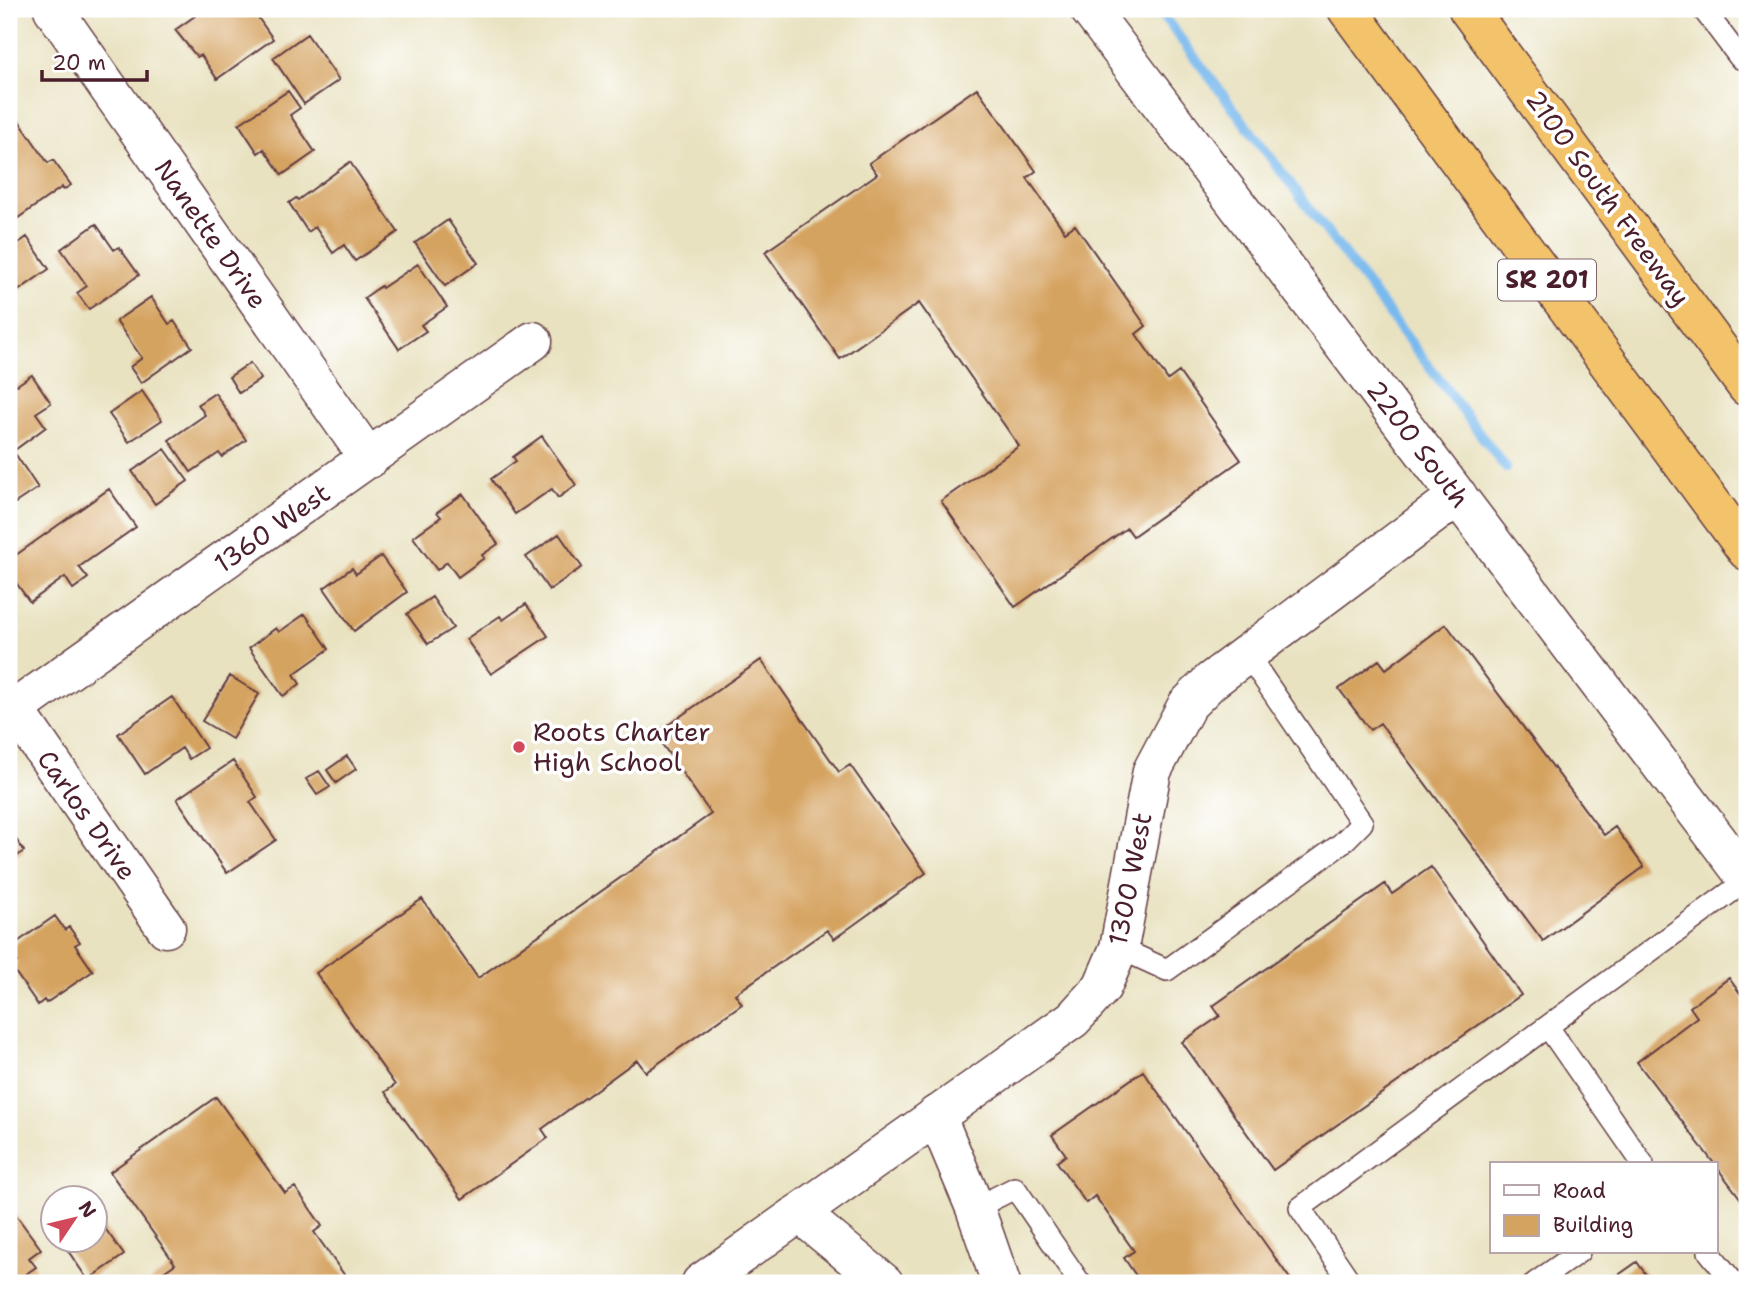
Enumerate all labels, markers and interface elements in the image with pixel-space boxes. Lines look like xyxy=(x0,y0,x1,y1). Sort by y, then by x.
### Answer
scale bar xyxy=(42,38,147,82)
text: 20 m xyxy=(52,49,106,77)
street label: 2100 South Freeway xyxy=(1518,83,1699,313)
street label: Nanette Drive xyxy=(147,152,276,315)
road number: SR 201 xyxy=(1498,260,1596,300)
street label: 2200 South xyxy=(1359,373,1478,515)
street label: 1360 West xyxy=(207,475,337,580)
place label: Roots Charter High School xyxy=(533,714,710,779)
marker: Roots Charter High School xyxy=(511,739,527,755)
street label: Carlos Drive xyxy=(30,743,145,887)
street label: 1300 West xyxy=(1100,810,1160,948)
legend xyxy=(1490,1162,1718,1254)
text: Road xyxy=(1553,1177,1606,1205)
north arrow xyxy=(38,1184,108,1254)
text: N xyxy=(73,1196,102,1223)
text: Building xyxy=(1553,1211,1633,1239)

